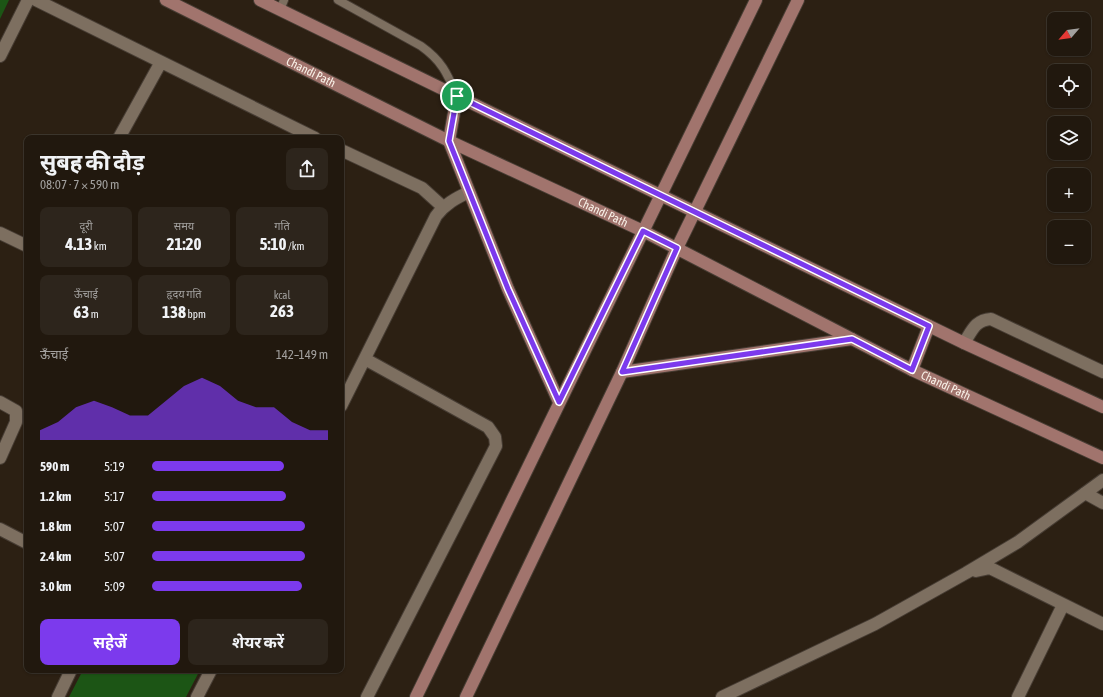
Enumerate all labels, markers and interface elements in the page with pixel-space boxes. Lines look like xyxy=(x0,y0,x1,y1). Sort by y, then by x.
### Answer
north arrow xyxy=(1047,12,1091,56)
map controls xyxy=(1047,12,1091,264)
street label: Chandi Path xyxy=(284,54,338,90)
button: locate xyxy=(1047,64,1091,108)
pin xyxy=(440,79,474,113)
icon: arrive xyxy=(446,85,468,107)
button: layers xyxy=(1047,116,1091,160)
button: share xyxy=(286,148,328,190)
text: सुबह की दौड़ xyxy=(40,149,144,175)
button: + xyxy=(1047,168,1091,212)
text: 08:07 · 7 × 590 m xyxy=(40,177,119,192)
street label: Chandi Path xyxy=(576,195,630,230)
text: दूरी xyxy=(79,220,93,232)
text: समय xyxy=(174,220,194,232)
text: गति xyxy=(274,220,290,232)
button: − xyxy=(1047,220,1091,264)
text: 4.13 xyxy=(65,234,92,254)
text: 21:20 xyxy=(167,234,202,254)
text: 5:10 xyxy=(260,234,287,254)
text: km xyxy=(92,240,107,252)
text: /km xyxy=(287,240,305,252)
text: ऊँचाई xyxy=(74,288,98,300)
text: हृदय गति xyxy=(166,288,202,300)
text: kcal xyxy=(274,289,290,301)
text: 263 xyxy=(270,301,294,321)
text: 63 xyxy=(73,302,89,322)
text: 138 xyxy=(162,302,186,322)
text: m xyxy=(89,308,99,320)
text: bpm xyxy=(186,308,206,320)
text: ऊँचाई xyxy=(40,347,68,362)
text: 142–149 m xyxy=(276,347,328,362)
street label: Chandi Path xyxy=(919,368,973,403)
text: 590 m xyxy=(40,459,69,474)
text: 5:19 xyxy=(104,459,125,474)
text: 1.2 km xyxy=(40,489,71,504)
text: 5:17 xyxy=(104,489,125,504)
text: 1.8 km xyxy=(40,519,71,534)
text: 5:07 xyxy=(104,519,125,534)
text: 2.4 km xyxy=(40,549,71,564)
text: 5:07 xyxy=(104,549,125,564)
text: 3.0 km xyxy=(40,579,71,594)
text: 5:09 xyxy=(104,579,125,594)
button: सहेजें xyxy=(40,619,180,665)
button: शेयर करें xyxy=(188,619,328,665)

